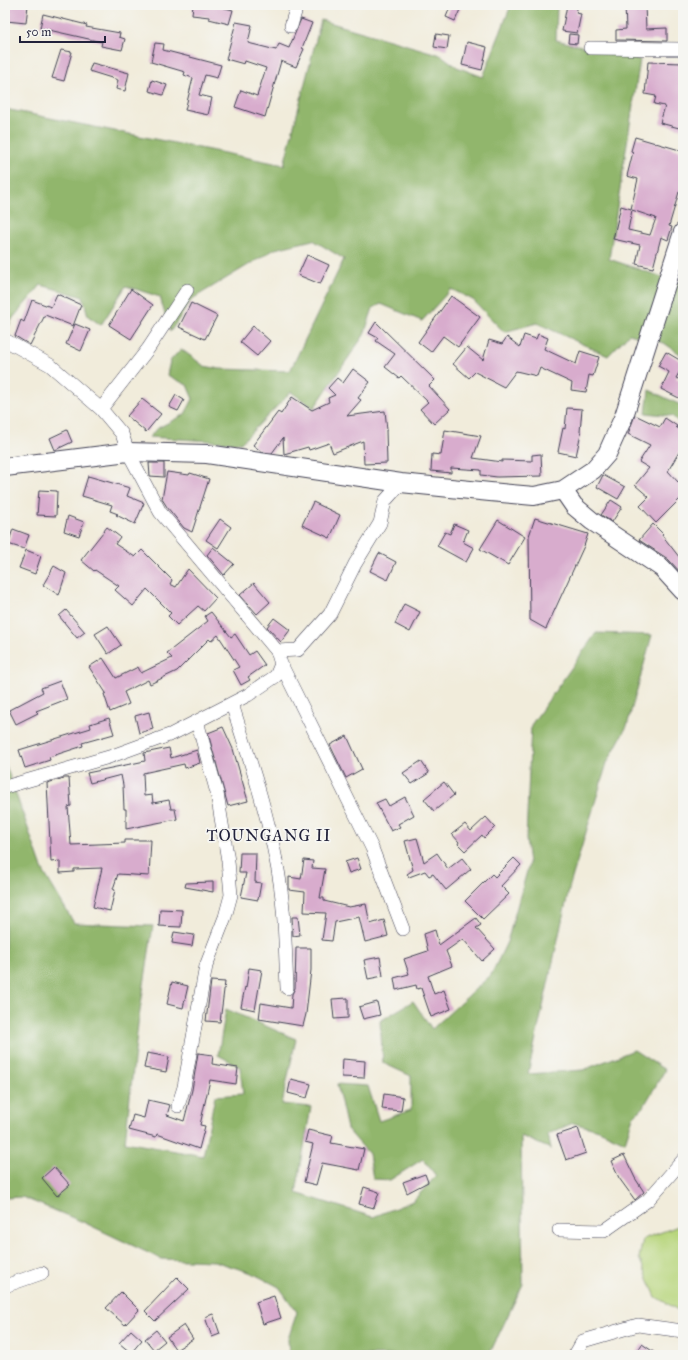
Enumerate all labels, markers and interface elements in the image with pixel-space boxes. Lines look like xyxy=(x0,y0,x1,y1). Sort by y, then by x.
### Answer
scale bar xyxy=(20,18,105,44)
text: 50 m xyxy=(26,25,51,39)
district label: TOUNGANG II xyxy=(207,826,331,845)

